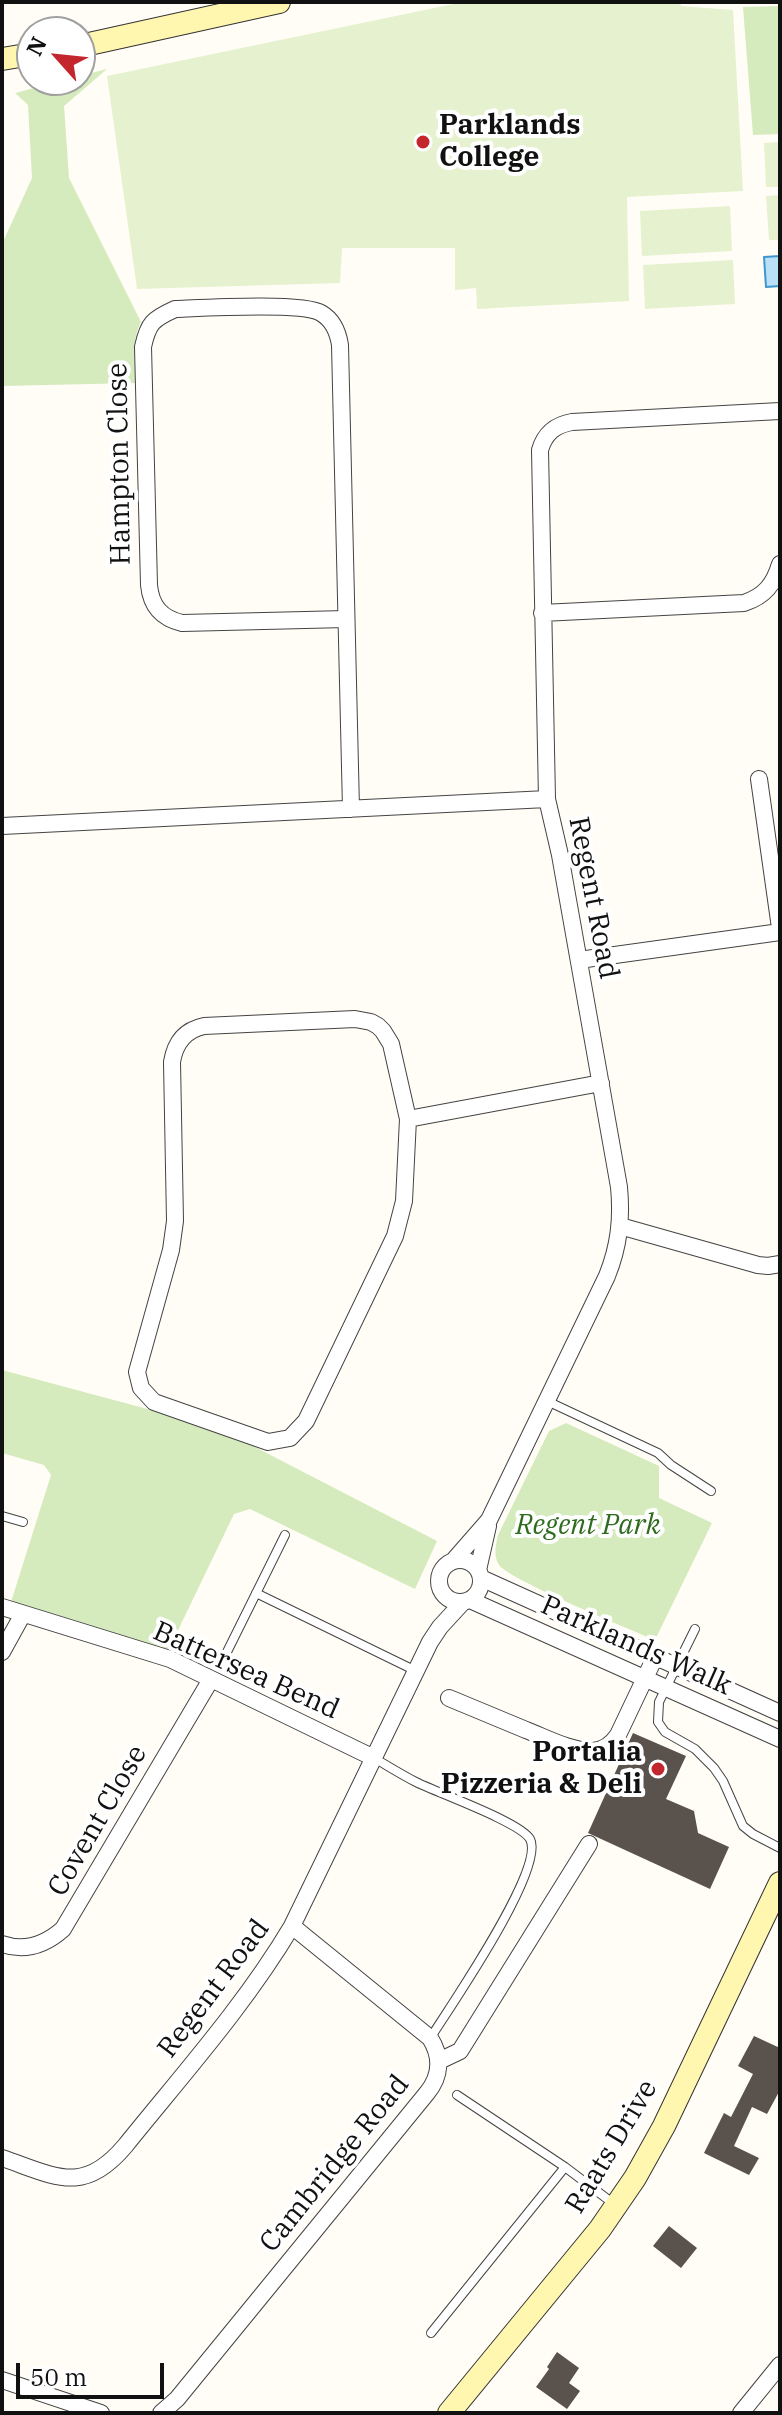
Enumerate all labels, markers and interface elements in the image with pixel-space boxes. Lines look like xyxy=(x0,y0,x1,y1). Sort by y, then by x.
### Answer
north arrow xyxy=(16,16,96,96)
text: N xyxy=(19,31,53,60)
place label: Parklands College xyxy=(439,109,580,175)
marker: Parklands College xyxy=(414,133,432,151)
street label: Hampton Close xyxy=(101,363,139,565)
street label: Regent Road xyxy=(561,814,625,982)
park label: Regent Park xyxy=(516,1509,660,1543)
street label: Parklands Walk xyxy=(535,1589,737,1703)
street label: Battersea Bend xyxy=(148,1615,344,1727)
place label: Portalia Pizzeria & Deli xyxy=(441,1736,642,1802)
street label: Covent Close xyxy=(41,1740,155,1902)
marker: Portalia Pizzeria & Deli xyxy=(649,1760,667,1778)
street label: Regent Road xyxy=(151,1913,277,2065)
street label: Cambridge Road xyxy=(253,2069,417,2259)
street label: Raats Drive xyxy=(559,2074,665,2220)
scale bar xyxy=(20,2347,168,2397)
text: 50 m xyxy=(30,2361,87,2393)

